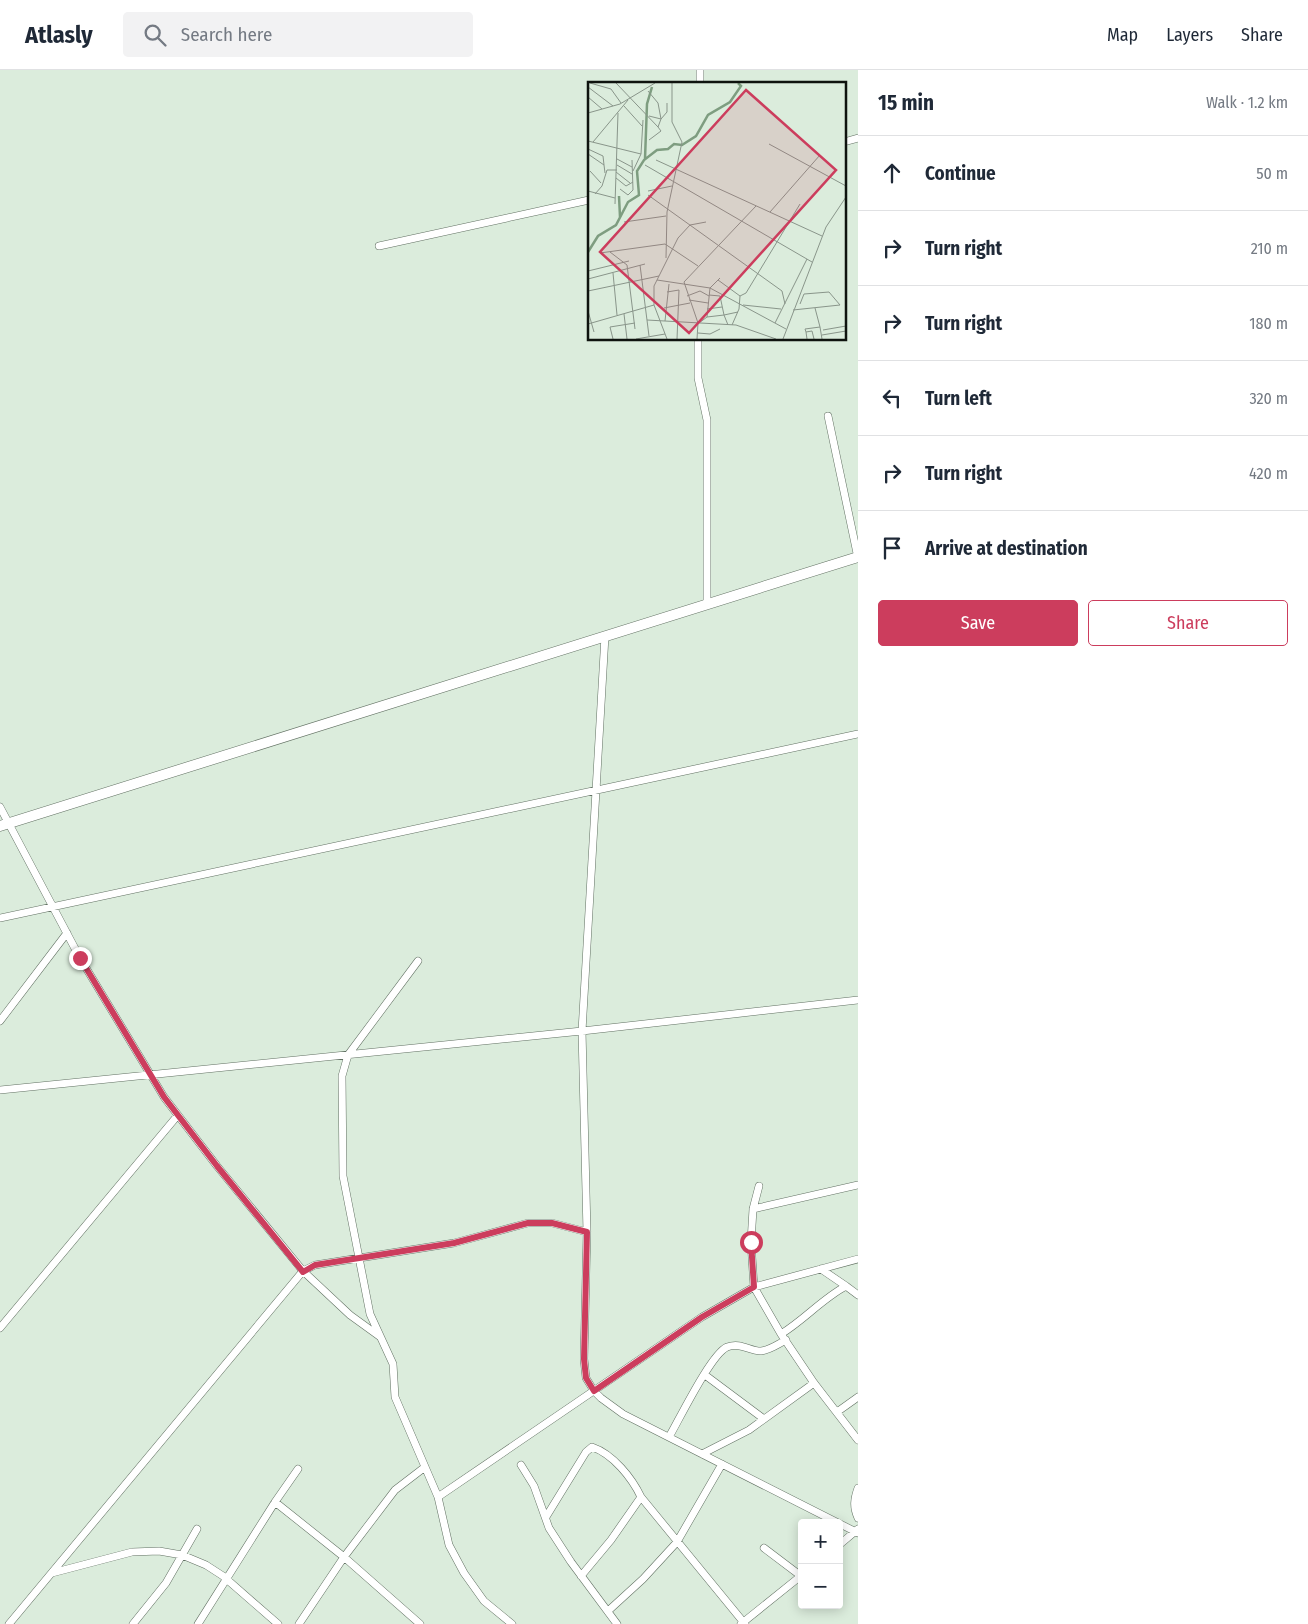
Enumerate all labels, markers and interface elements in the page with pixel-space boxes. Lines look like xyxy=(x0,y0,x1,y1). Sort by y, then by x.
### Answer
search box xyxy=(123,12,473,57)
text: Atlasly xyxy=(25,21,93,49)
icon: search xyxy=(141,21,169,49)
text: Search here xyxy=(181,23,272,46)
text: Map xyxy=(1107,24,1138,46)
text: Layers xyxy=(1166,24,1213,46)
text: Share xyxy=(1241,24,1283,46)
inset map xyxy=(588,82,846,340)
text: 15 min xyxy=(878,90,934,116)
text: Walk · 1.2 km xyxy=(1206,93,1288,112)
icon: ahead xyxy=(878,159,906,187)
text: Continue xyxy=(925,162,996,185)
text: 50 m xyxy=(1256,164,1288,183)
icon: right xyxy=(878,234,906,262)
text: Turn right xyxy=(925,237,1002,260)
text: 210 m xyxy=(1251,239,1288,258)
icon: right xyxy=(878,309,906,337)
text: Turn right xyxy=(925,312,1002,335)
text: 180 m xyxy=(1249,314,1288,333)
icon: left xyxy=(878,384,906,412)
text: Turn left xyxy=(925,387,992,410)
text: 320 m xyxy=(1249,389,1288,408)
icon: right xyxy=(878,459,906,487)
text: Turn right xyxy=(925,462,1002,485)
text: 420 m xyxy=(1249,464,1288,483)
icon: arrive xyxy=(878,534,906,562)
text: Arrive at destination xyxy=(925,537,1088,560)
button: Save xyxy=(878,600,1078,646)
button: Share xyxy=(1088,600,1288,646)
route end xyxy=(69,947,92,970)
route start xyxy=(740,1231,763,1254)
map controls xyxy=(798,1519,843,1609)
button: + xyxy=(798,1519,843,1564)
button: − xyxy=(798,1564,843,1609)

